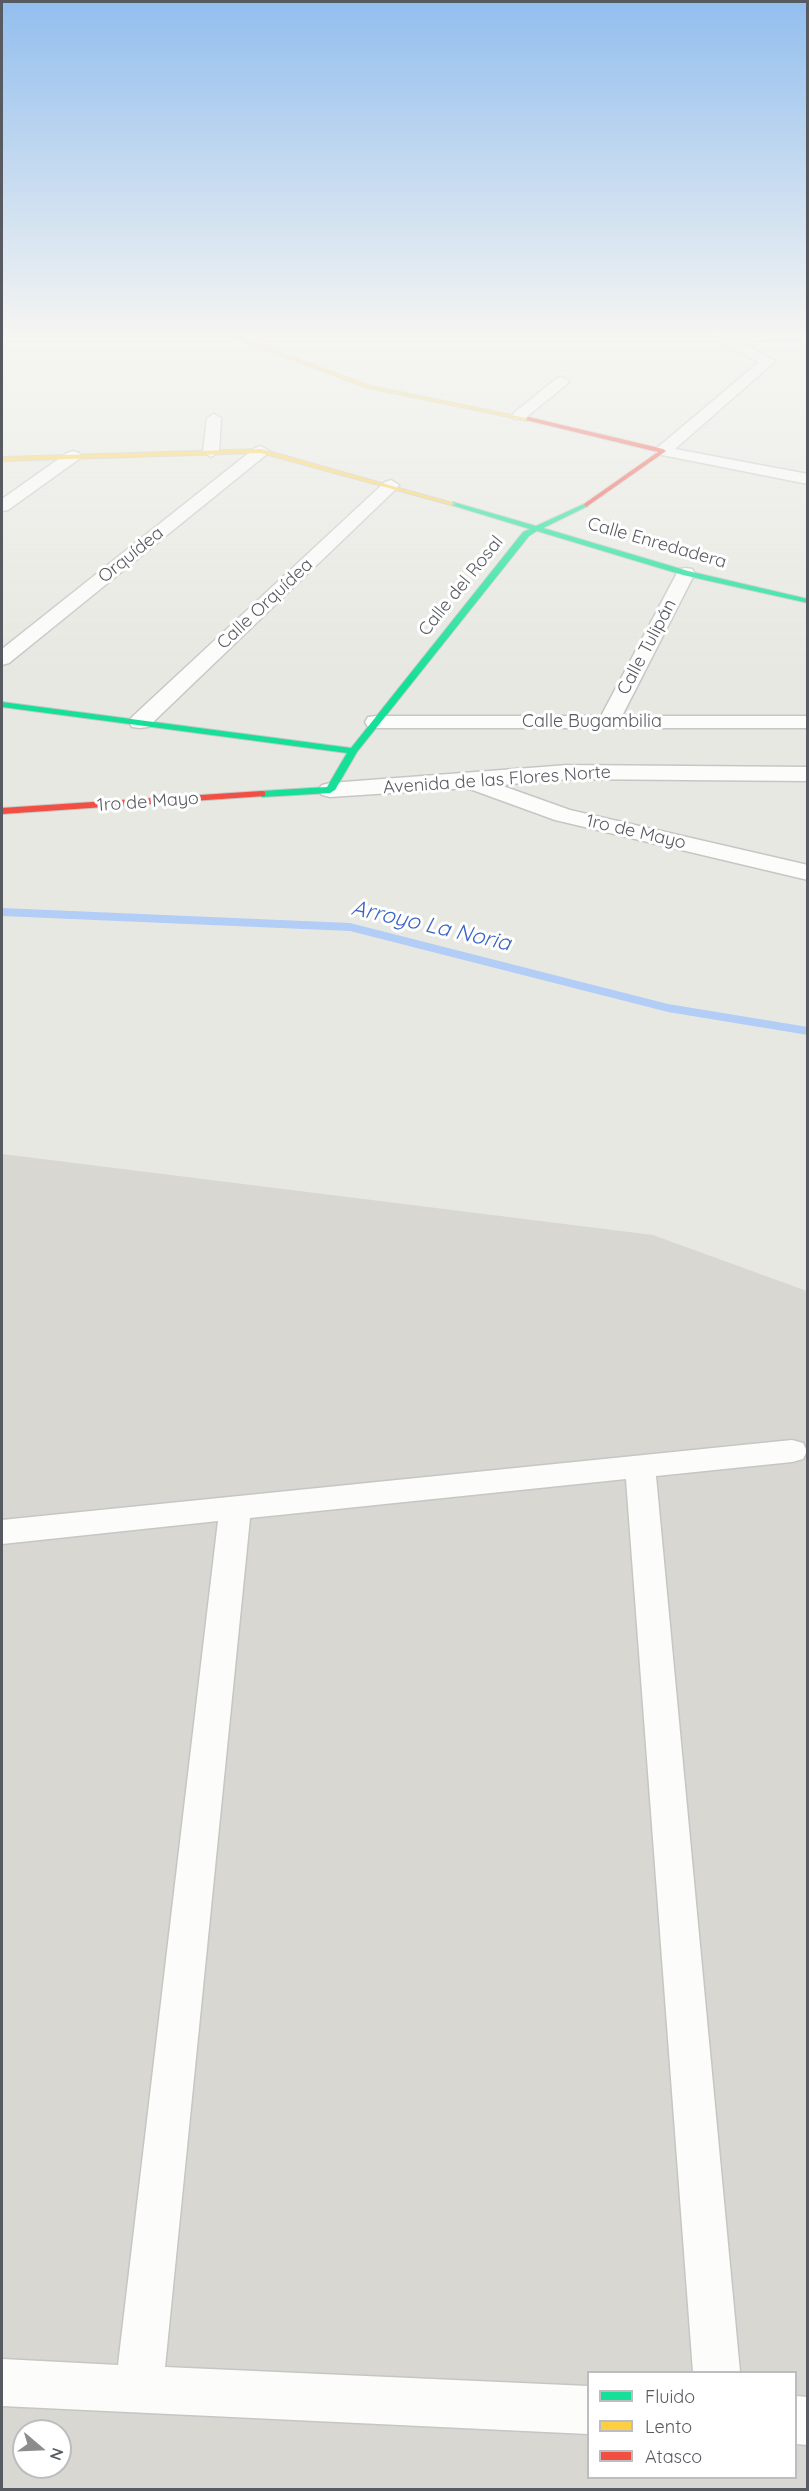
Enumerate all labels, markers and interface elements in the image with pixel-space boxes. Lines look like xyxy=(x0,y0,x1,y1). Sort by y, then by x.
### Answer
street label: Calle Enredadera xyxy=(585,513,729,573)
street label: Orquídea xyxy=(94,522,168,588)
street label: Calle del Rosal xyxy=(414,532,508,640)
street label: Calle Orquídea xyxy=(213,554,317,654)
street label: Calle Tulipán xyxy=(613,596,681,698)
street label: Calle Bugambilia xyxy=(522,711,662,733)
street label: Avenida de las Flores Norte xyxy=(382,761,612,799)
street label: 1ro de Mayo xyxy=(96,788,200,816)
street label: 1ro de Mayo xyxy=(584,810,688,854)
water label: Arroyo La Noria xyxy=(349,895,513,957)
legend xyxy=(587,2371,797,2479)
text: Fluido xyxy=(645,2385,695,2408)
text: Lento xyxy=(645,2415,692,2438)
north arrow xyxy=(12,2419,72,2479)
text: N xyxy=(46,2445,69,2463)
text: Atasco xyxy=(645,2445,702,2468)

